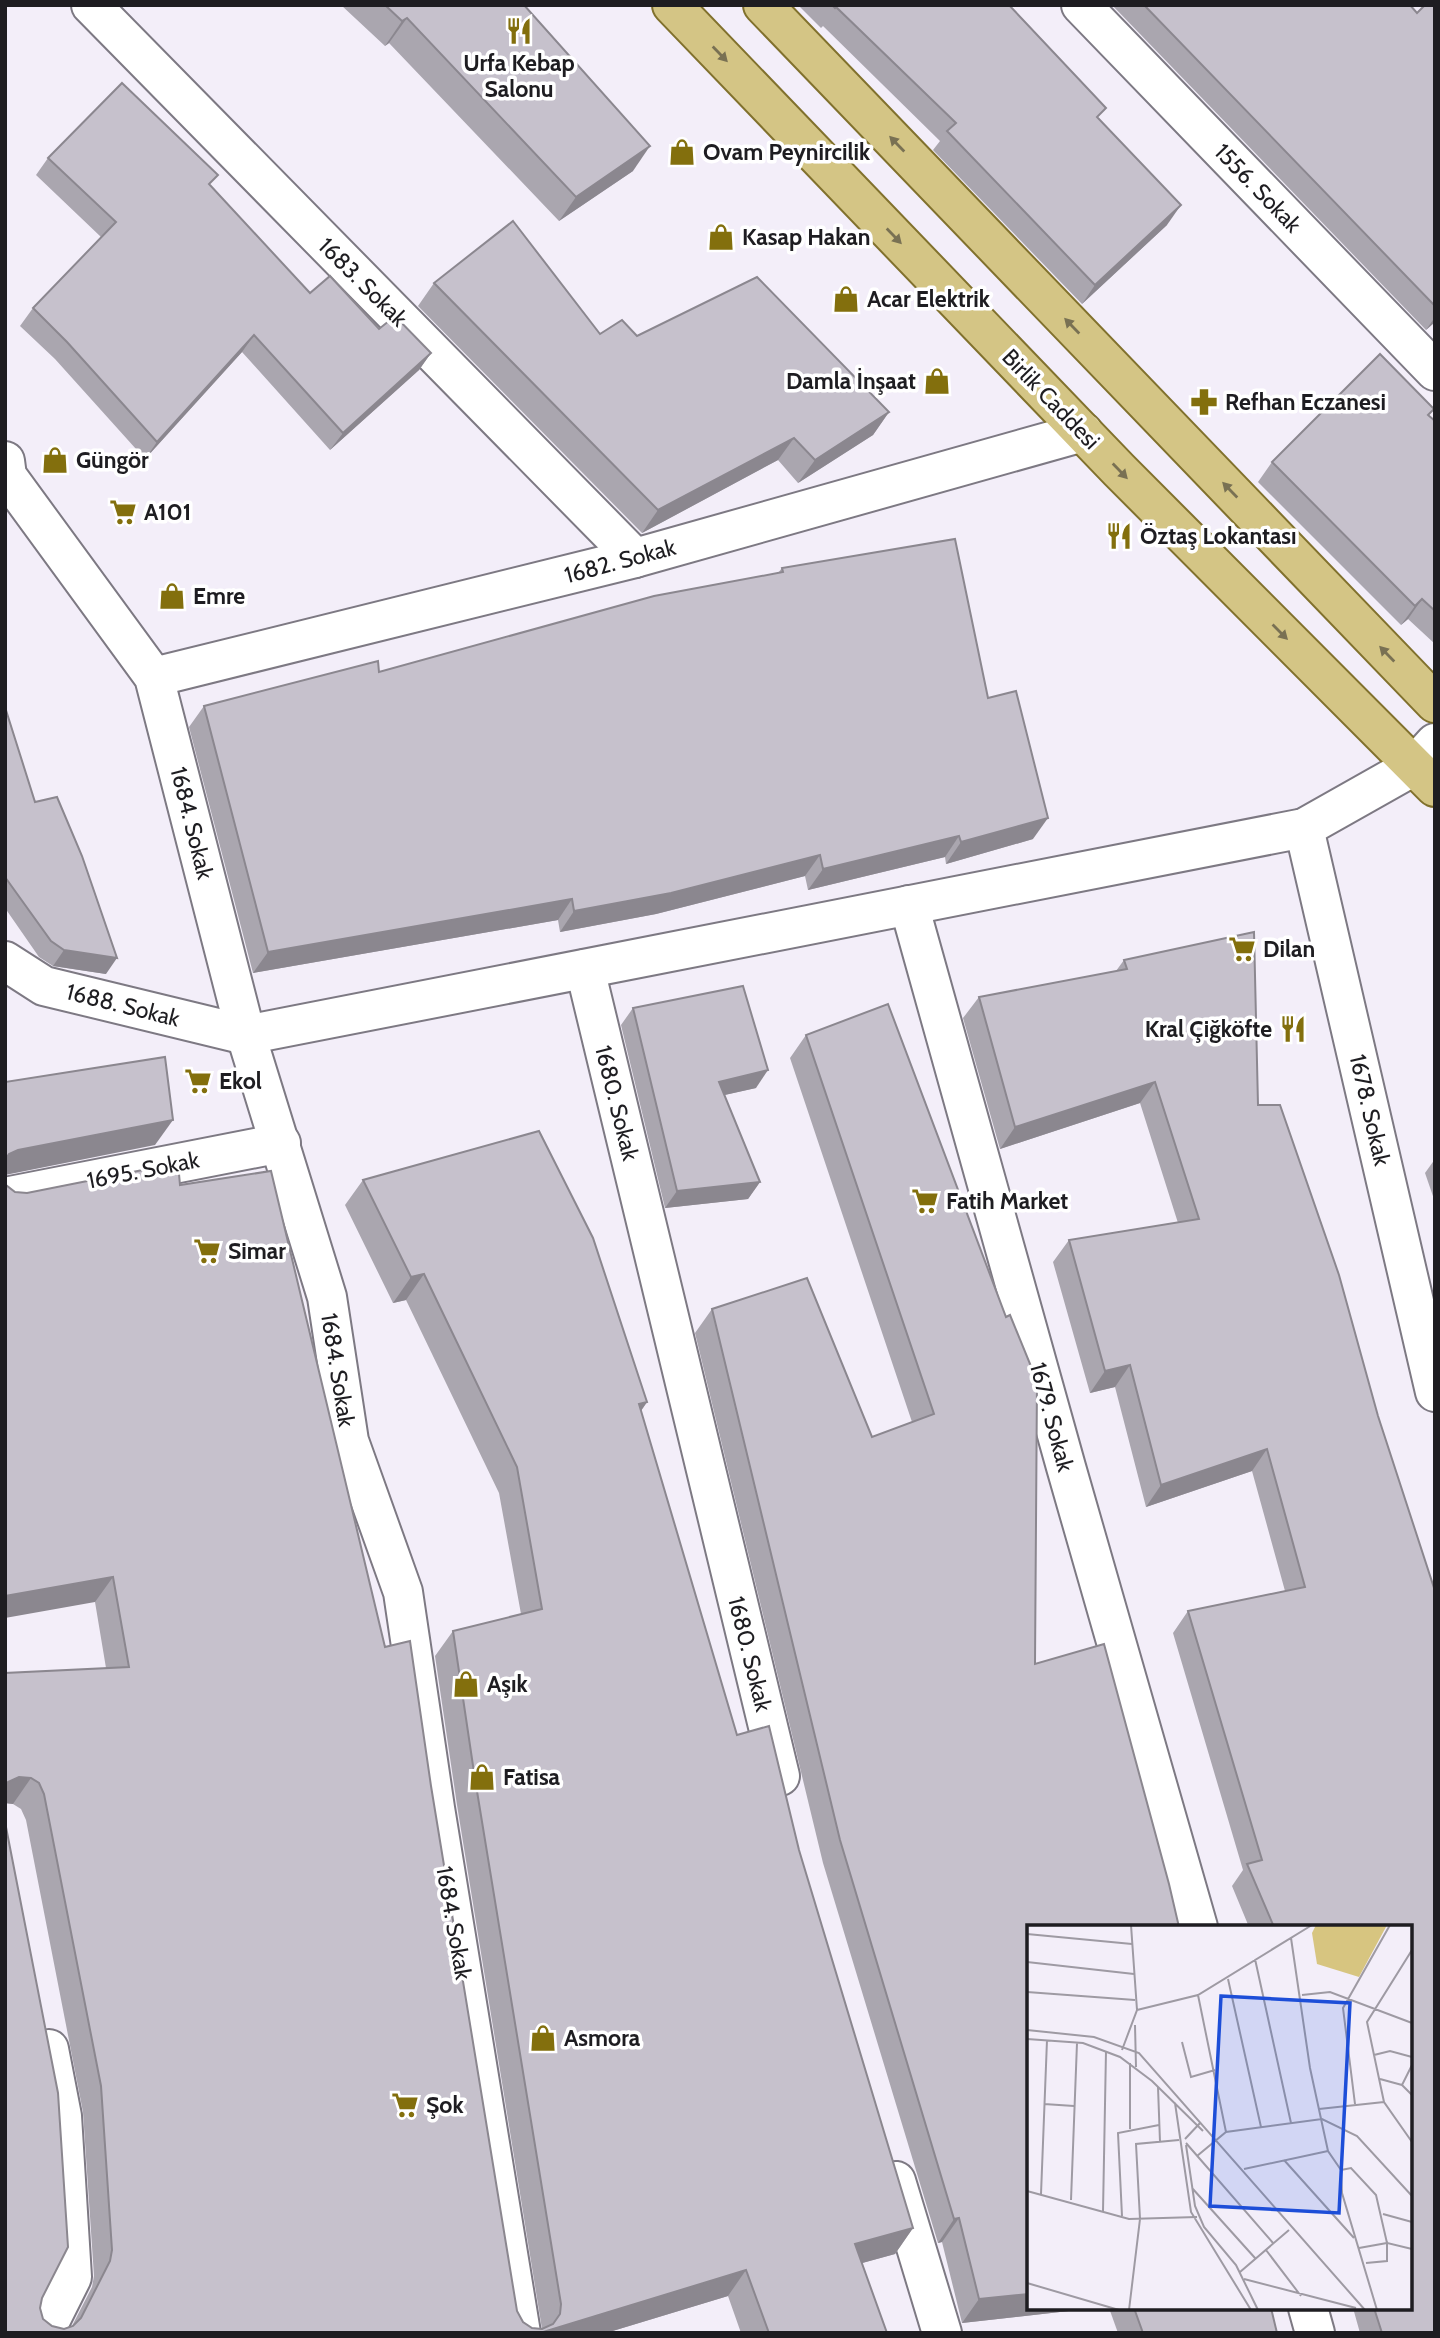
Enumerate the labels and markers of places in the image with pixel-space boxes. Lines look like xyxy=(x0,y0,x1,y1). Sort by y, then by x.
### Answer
restaurant icon: Urfa Kebap Salonu xyxy=(504,16,534,46)
place label: Urfa Kebap Salonu xyxy=(463,49,575,103)
shop icon: Ovam Peynircilik xyxy=(667,137,697,167)
place label: Ovam Peynircilik xyxy=(703,138,871,166)
shop icon: Kasap Hakan xyxy=(706,222,736,252)
place label: Kasap Hakan xyxy=(742,223,870,251)
shop icon: Acar Elektrik xyxy=(831,284,861,314)
place label: Acar Elektrik xyxy=(867,285,991,313)
shop icon: Damla İnşaat xyxy=(922,366,952,396)
place label: Damla İnşaat xyxy=(786,367,916,395)
pharmacy icon: Refhan Eczanesi xyxy=(1189,387,1219,417)
place label: Refhan Eczanesi xyxy=(1225,388,1386,416)
shop icon: Güngör xyxy=(40,445,70,475)
place label: Güngör xyxy=(76,446,149,474)
supermarket icon: A101 xyxy=(108,497,138,527)
place label: A101 xyxy=(144,498,191,526)
restaurant icon: Öztaş Lokantası xyxy=(1104,521,1134,551)
place label: Öztaş Lokantası xyxy=(1140,522,1297,550)
shop icon: Emre xyxy=(157,581,187,611)
place label: Emre xyxy=(193,582,245,610)
supermarket icon: Dilan xyxy=(1227,934,1257,964)
place label: Dilan xyxy=(1263,935,1315,963)
restaurant icon: Kral Çiğköfte xyxy=(1278,1014,1308,1044)
place label: Kral Çiğköfte xyxy=(1145,1015,1272,1043)
supermarket icon: Ekol xyxy=(183,1066,213,1096)
place label: Ekol xyxy=(219,1067,262,1095)
supermarket icon: Fatih Market xyxy=(910,1186,940,1216)
place label: Fatih Market xyxy=(946,1187,1068,1215)
supermarket icon: Simar xyxy=(192,1236,222,1266)
place label: Simar xyxy=(228,1237,286,1265)
shop icon: Aşık xyxy=(451,1669,481,1699)
place label: Aşık xyxy=(487,1670,529,1698)
shop icon: Fatisa xyxy=(467,1762,497,1792)
place label: Fatisa xyxy=(503,1763,561,1791)
shop icon: Asmora xyxy=(528,2023,558,2053)
place label: Asmora xyxy=(564,2024,641,2052)
supermarket icon: Şok xyxy=(390,2090,420,2120)
place label: Şok xyxy=(426,2091,464,2119)

